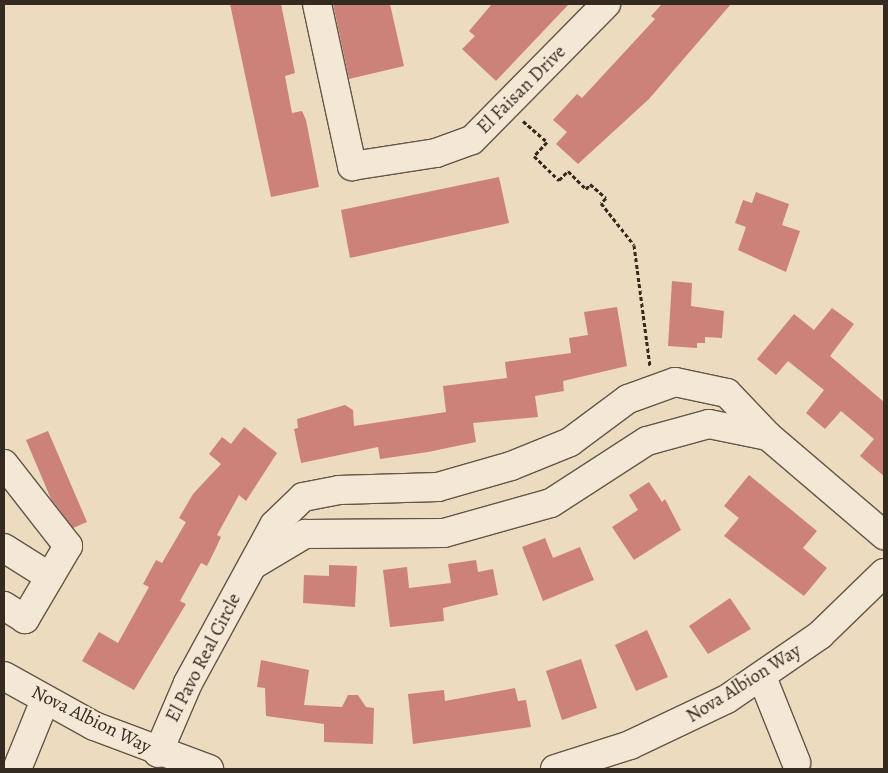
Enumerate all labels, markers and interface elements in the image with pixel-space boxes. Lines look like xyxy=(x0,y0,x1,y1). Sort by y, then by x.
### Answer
street label: El Faisan Drive xyxy=(473,41,571,139)
street label: El Pavo Real Circle xyxy=(162,590,246,726)
street label: Nova Albion Way xyxy=(683,640,805,728)
street label: Nova Albion Way xyxy=(27,681,155,759)

